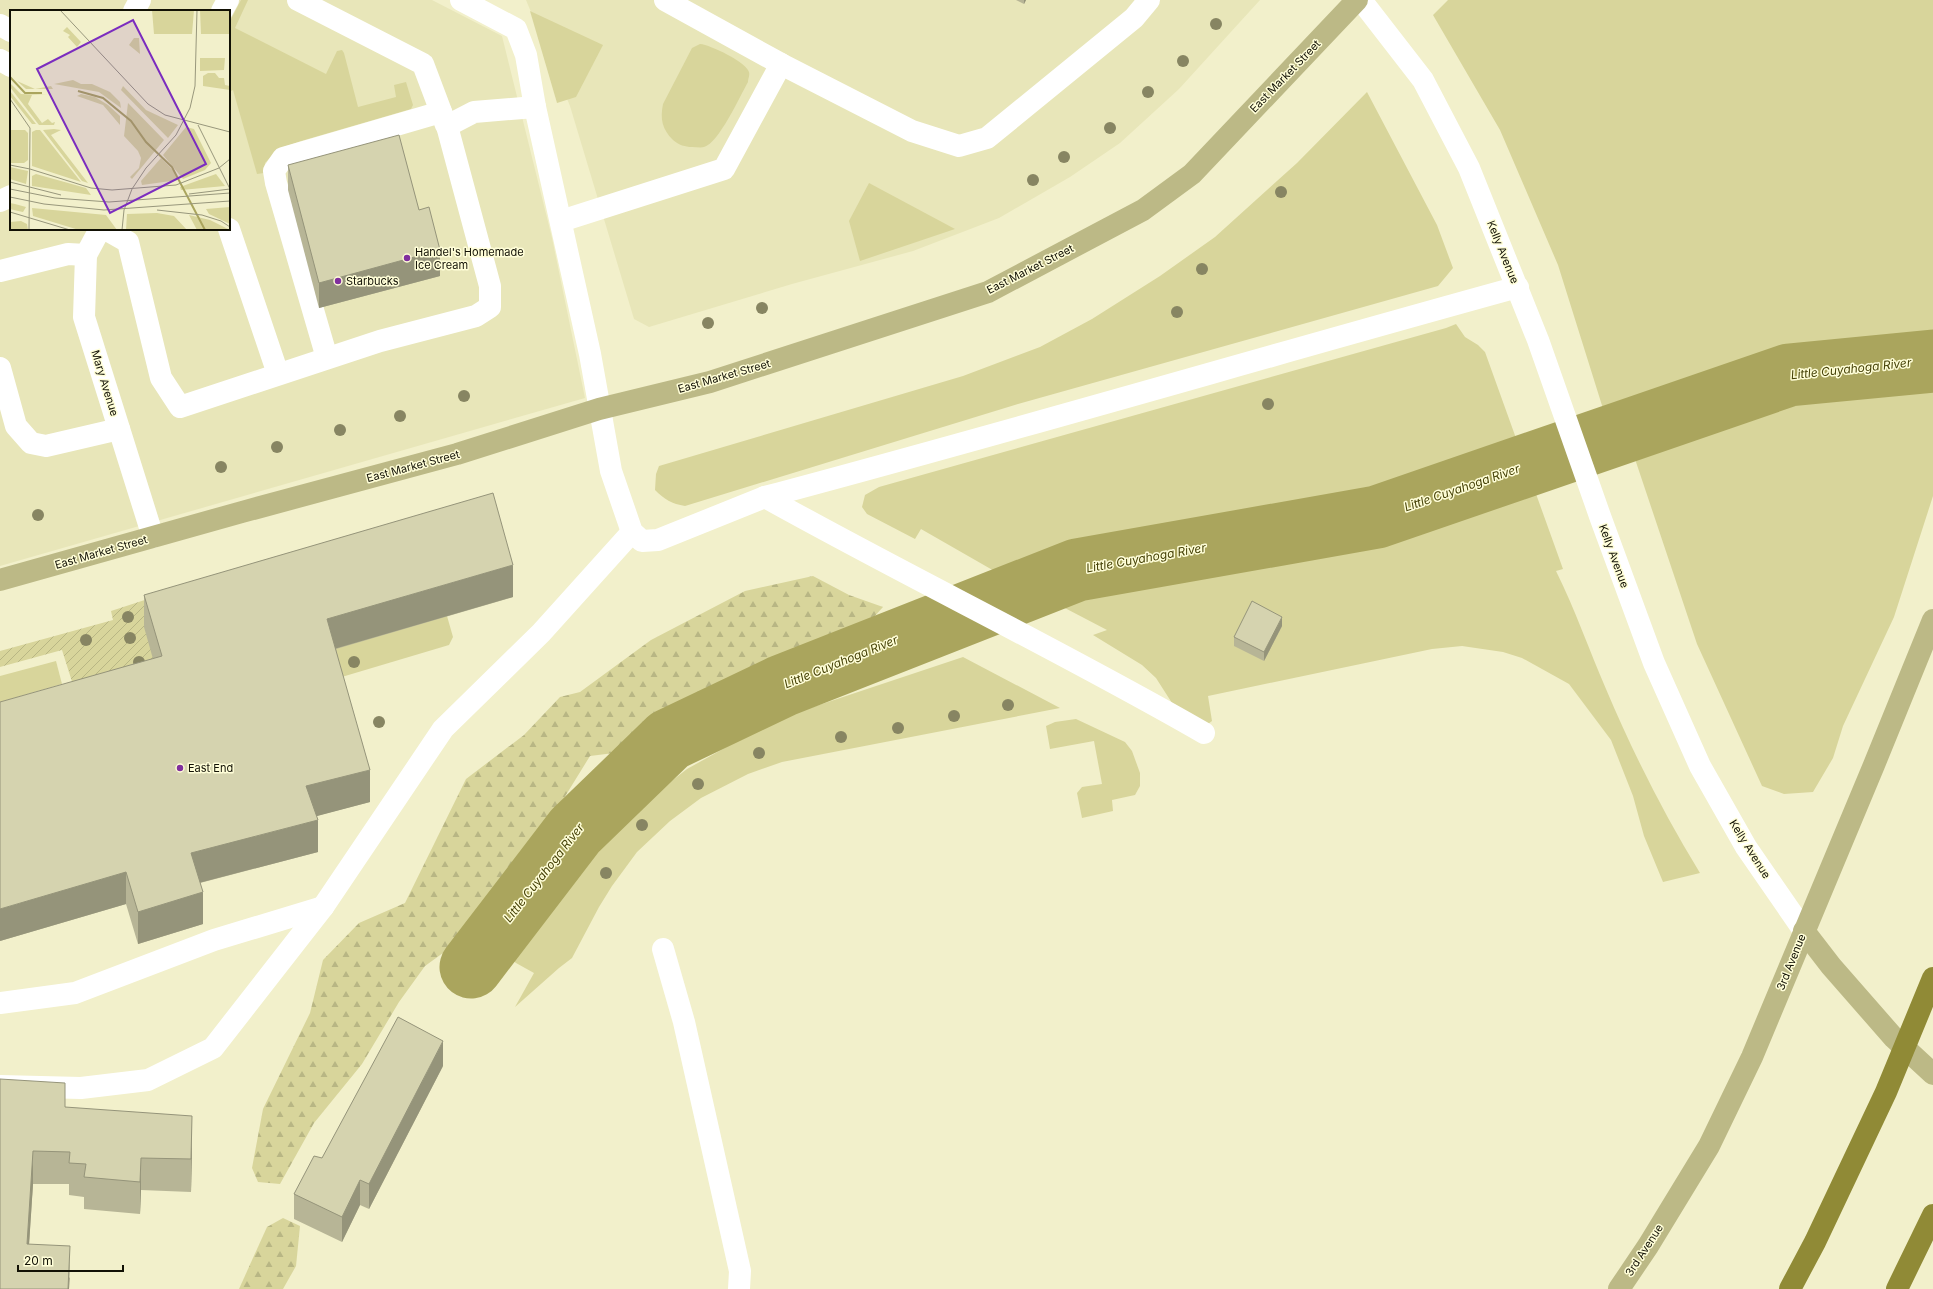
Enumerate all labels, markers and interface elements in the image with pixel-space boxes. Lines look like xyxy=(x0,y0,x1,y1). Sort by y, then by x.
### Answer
inset map xyxy=(10,10,230,230)
street label: East Market Street xyxy=(1247,36,1324,115)
street label: Kelly Avenue xyxy=(1484,218,1522,286)
street label: East Market Street xyxy=(984,241,1076,297)
place label: Handel's Homemade Ice Cream xyxy=(415,245,524,272)
marker: Handel's Homemade Ice Cream xyxy=(402,253,412,263)
place label: Starbucks xyxy=(346,274,399,288)
marker: Starbucks xyxy=(333,276,343,286)
street label: Mary Avenue xyxy=(88,348,122,418)
water label: Little Cuyahoga River xyxy=(1790,355,1912,382)
street label: East Market Street xyxy=(676,356,772,396)
street label: East Market Street xyxy=(365,447,461,485)
water label: Little Cuyahoga River xyxy=(1402,461,1522,514)
street label: Kelly Avenue xyxy=(1596,522,1632,590)
street label: East Market Street xyxy=(53,532,149,572)
water label: Little Cuyahoga River xyxy=(1085,540,1207,575)
water label: Little Cuyahoga River xyxy=(782,632,900,691)
place label: East End xyxy=(188,761,233,775)
marker: East End xyxy=(175,763,185,773)
street label: Kelly Avenue xyxy=(1726,817,1774,881)
water label: Little Cuyahoga River xyxy=(500,820,587,925)
street label: 3rd Avenue xyxy=(1773,932,1809,992)
street label: 3rd Avenue xyxy=(1622,1221,1666,1279)
scale bar xyxy=(18,1247,123,1273)
text: 20 m xyxy=(24,1253,53,1268)

